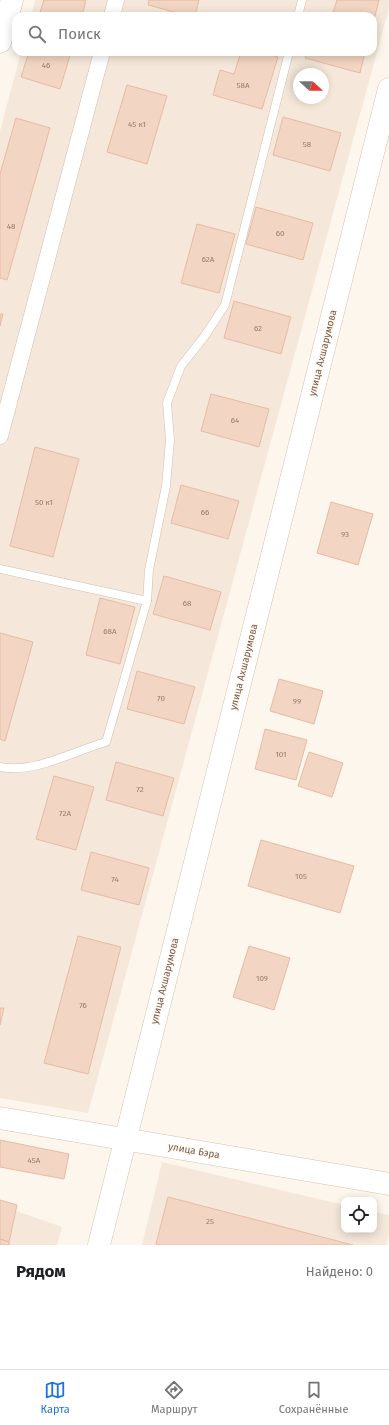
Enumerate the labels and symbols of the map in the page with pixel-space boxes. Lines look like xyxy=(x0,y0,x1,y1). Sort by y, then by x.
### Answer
house number: 46 xyxy=(42,61,50,70)
north arrow xyxy=(293,68,329,104)
house number: 58А xyxy=(237,81,250,90)
house number: 45 к1 xyxy=(128,120,146,129)
house number: 58 xyxy=(303,140,312,149)
house number: 48 xyxy=(7,222,16,231)
house number: 60 xyxy=(276,229,285,238)
house number: 62А xyxy=(202,255,215,264)
street label: улица Ахшарумова xyxy=(306,308,340,398)
house number: 62 xyxy=(254,324,262,333)
house number: 64 xyxy=(231,416,240,425)
house number: 50 к1 xyxy=(35,498,53,507)
house number: 66 xyxy=(201,508,209,517)
house number: 93 xyxy=(341,530,349,539)
house number: 68 xyxy=(183,599,192,608)
street label: улица Ахшарумова xyxy=(227,622,261,712)
house number: 68А xyxy=(103,627,117,636)
house number: 70 xyxy=(157,694,165,703)
house number: 99 xyxy=(293,697,301,706)
house number: 101 xyxy=(275,750,287,759)
house number: 72 xyxy=(136,785,144,794)
house number: 72А xyxy=(59,809,71,818)
house number: 105 xyxy=(295,872,307,881)
house number: 74 xyxy=(111,875,119,884)
street label: улица Ахшарумова xyxy=(148,936,182,1026)
house number: 109 xyxy=(256,974,268,983)
house number: 76 xyxy=(79,1001,87,1010)
street label: улица Бэра xyxy=(167,1141,221,1161)
house number: 45А xyxy=(28,1156,41,1165)
house number: 25 xyxy=(206,1217,214,1226)

